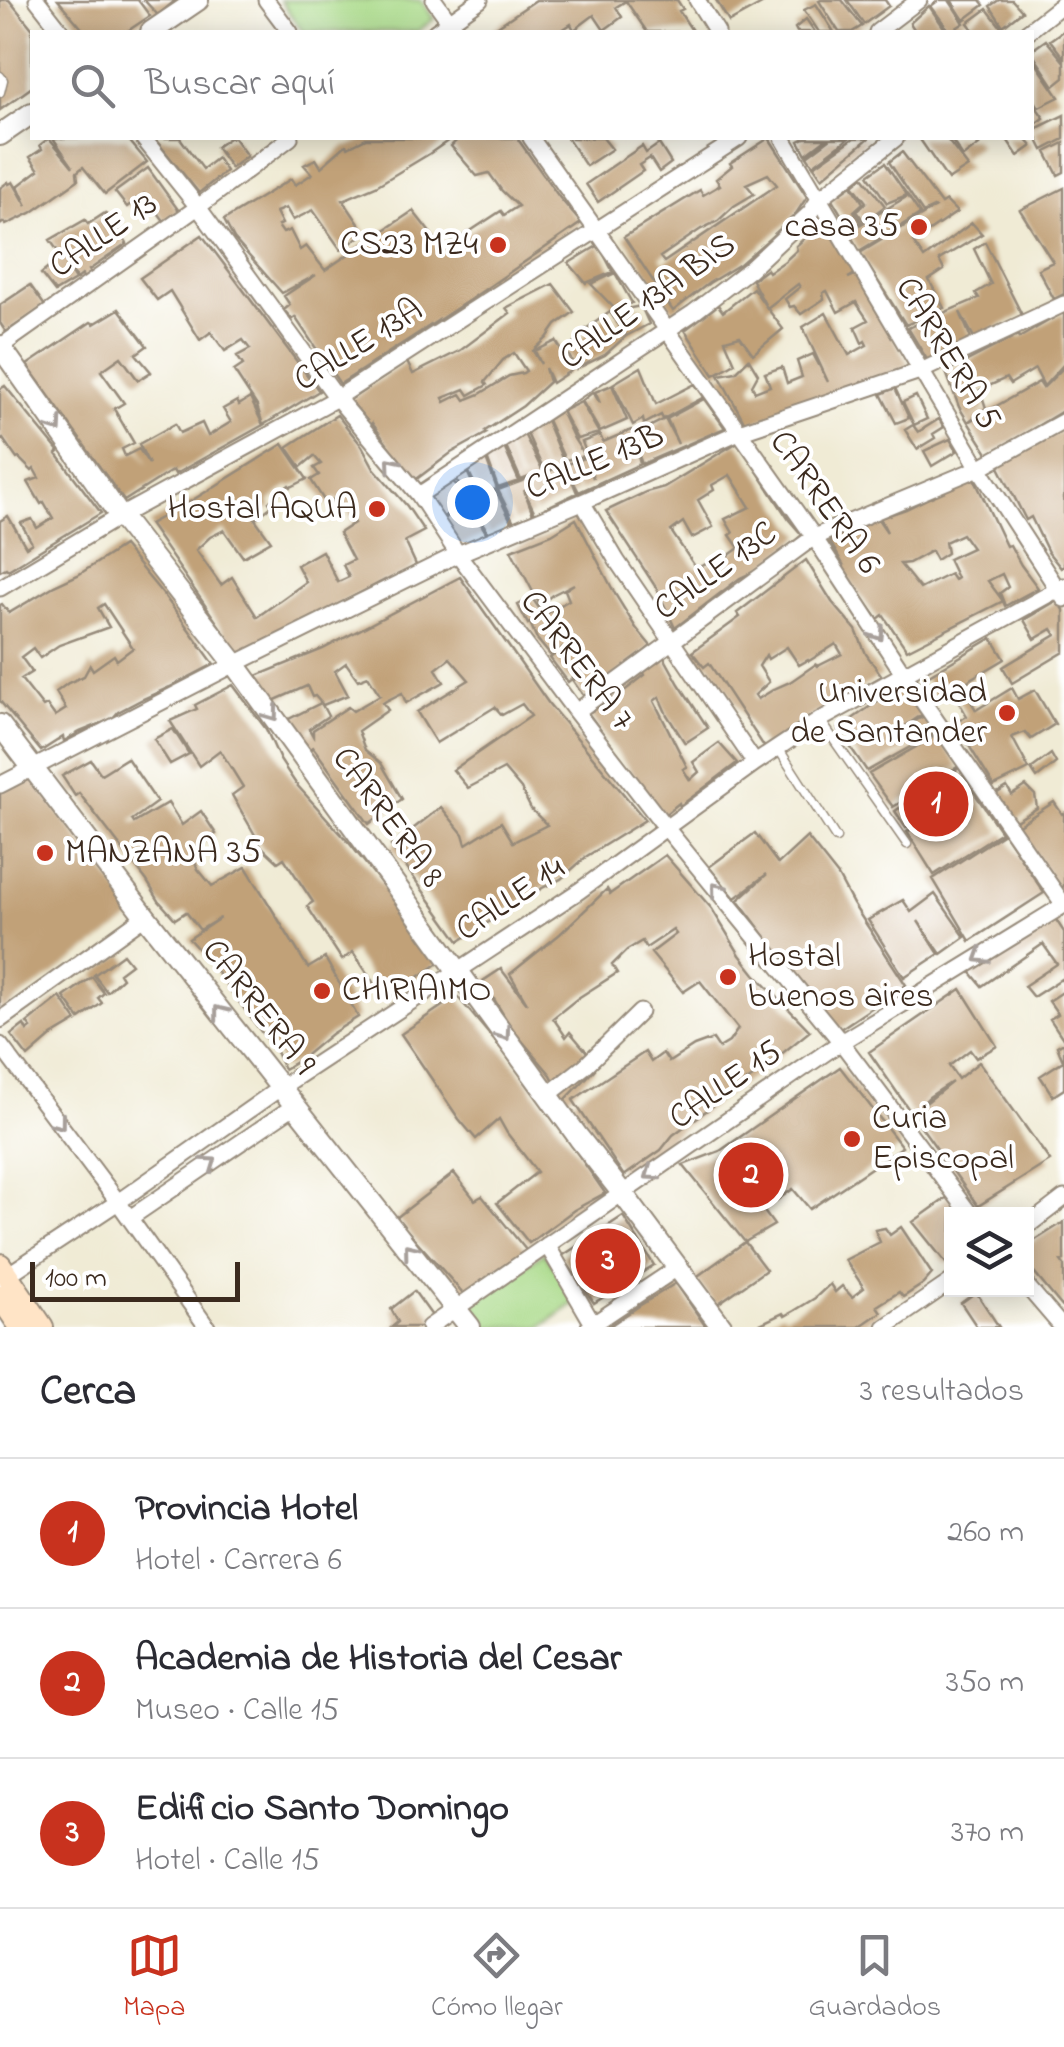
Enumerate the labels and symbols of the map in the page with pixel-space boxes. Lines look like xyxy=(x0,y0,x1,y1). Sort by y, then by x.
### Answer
street label: CALLE 13 xyxy=(39,180,169,292)
place label: casa 35 xyxy=(785,202,899,253)
marker: casa 35 xyxy=(908,216,930,238)
place label: CS23 MZ4 xyxy=(340,220,478,271)
street label: CALLE 13A BIS xyxy=(549,221,747,383)
marker: CS23 MZ4 xyxy=(487,234,509,256)
street label: CARRERA 5 xyxy=(881,268,1013,440)
street label: CALLE 13A xyxy=(285,286,433,406)
street label: CALLE 13B xyxy=(518,411,672,515)
one-way arrow xyxy=(44,415,62,433)
street label: CARRERA 6 xyxy=(756,420,892,586)
one-way arrow xyxy=(386,457,404,476)
your location xyxy=(447,477,498,528)
place label: Hostal AQUA xyxy=(168,484,357,535)
marker: Hostal AQUA xyxy=(366,498,388,520)
street label: CALLE 13C xyxy=(644,510,788,634)
street label: CARRERA 7 xyxy=(506,580,646,742)
one-way arrow xyxy=(865,624,884,642)
place label: Universidad de Santander xyxy=(790,668,987,759)
marker: Universidad de Santander xyxy=(996,702,1018,724)
one-way arrow xyxy=(260,703,277,721)
street label: CARRERA 8 xyxy=(318,737,456,899)
pin: 1 xyxy=(904,766,968,842)
place label: MANZANA 35 xyxy=(65,828,261,879)
marker: MANZANA 35 xyxy=(34,842,56,864)
street label: CALLE 14 xyxy=(446,845,576,955)
one-way arrow xyxy=(711,883,729,901)
street label: CARRERA 9 xyxy=(188,929,328,1087)
place label: Hostal buenos aires xyxy=(748,932,934,1023)
one-way arrow xyxy=(974,945,992,964)
place label: CHIRIAIMO xyxy=(342,966,491,1017)
marker: Hostal buenos aires xyxy=(717,966,739,988)
marker: CHIRIAIMO xyxy=(311,980,333,1002)
one-way arrow xyxy=(214,1005,232,1023)
one-way arrow xyxy=(492,1023,510,1041)
street label: CALLE 15 xyxy=(659,1028,793,1144)
place label: Curia Episcopal xyxy=(872,1094,1014,1185)
one-way arrow xyxy=(47,1112,64,1130)
marker: Curia Episcopal xyxy=(841,1128,863,1150)
pin: 2 xyxy=(718,1138,784,1212)
one-way arrow xyxy=(199,1157,218,1175)
one-way arrow xyxy=(644,1162,663,1180)
pin: 3 xyxy=(576,1224,640,1298)
one-way arrow xyxy=(404,1244,421,1262)
scale bar xyxy=(30,1257,240,1302)

